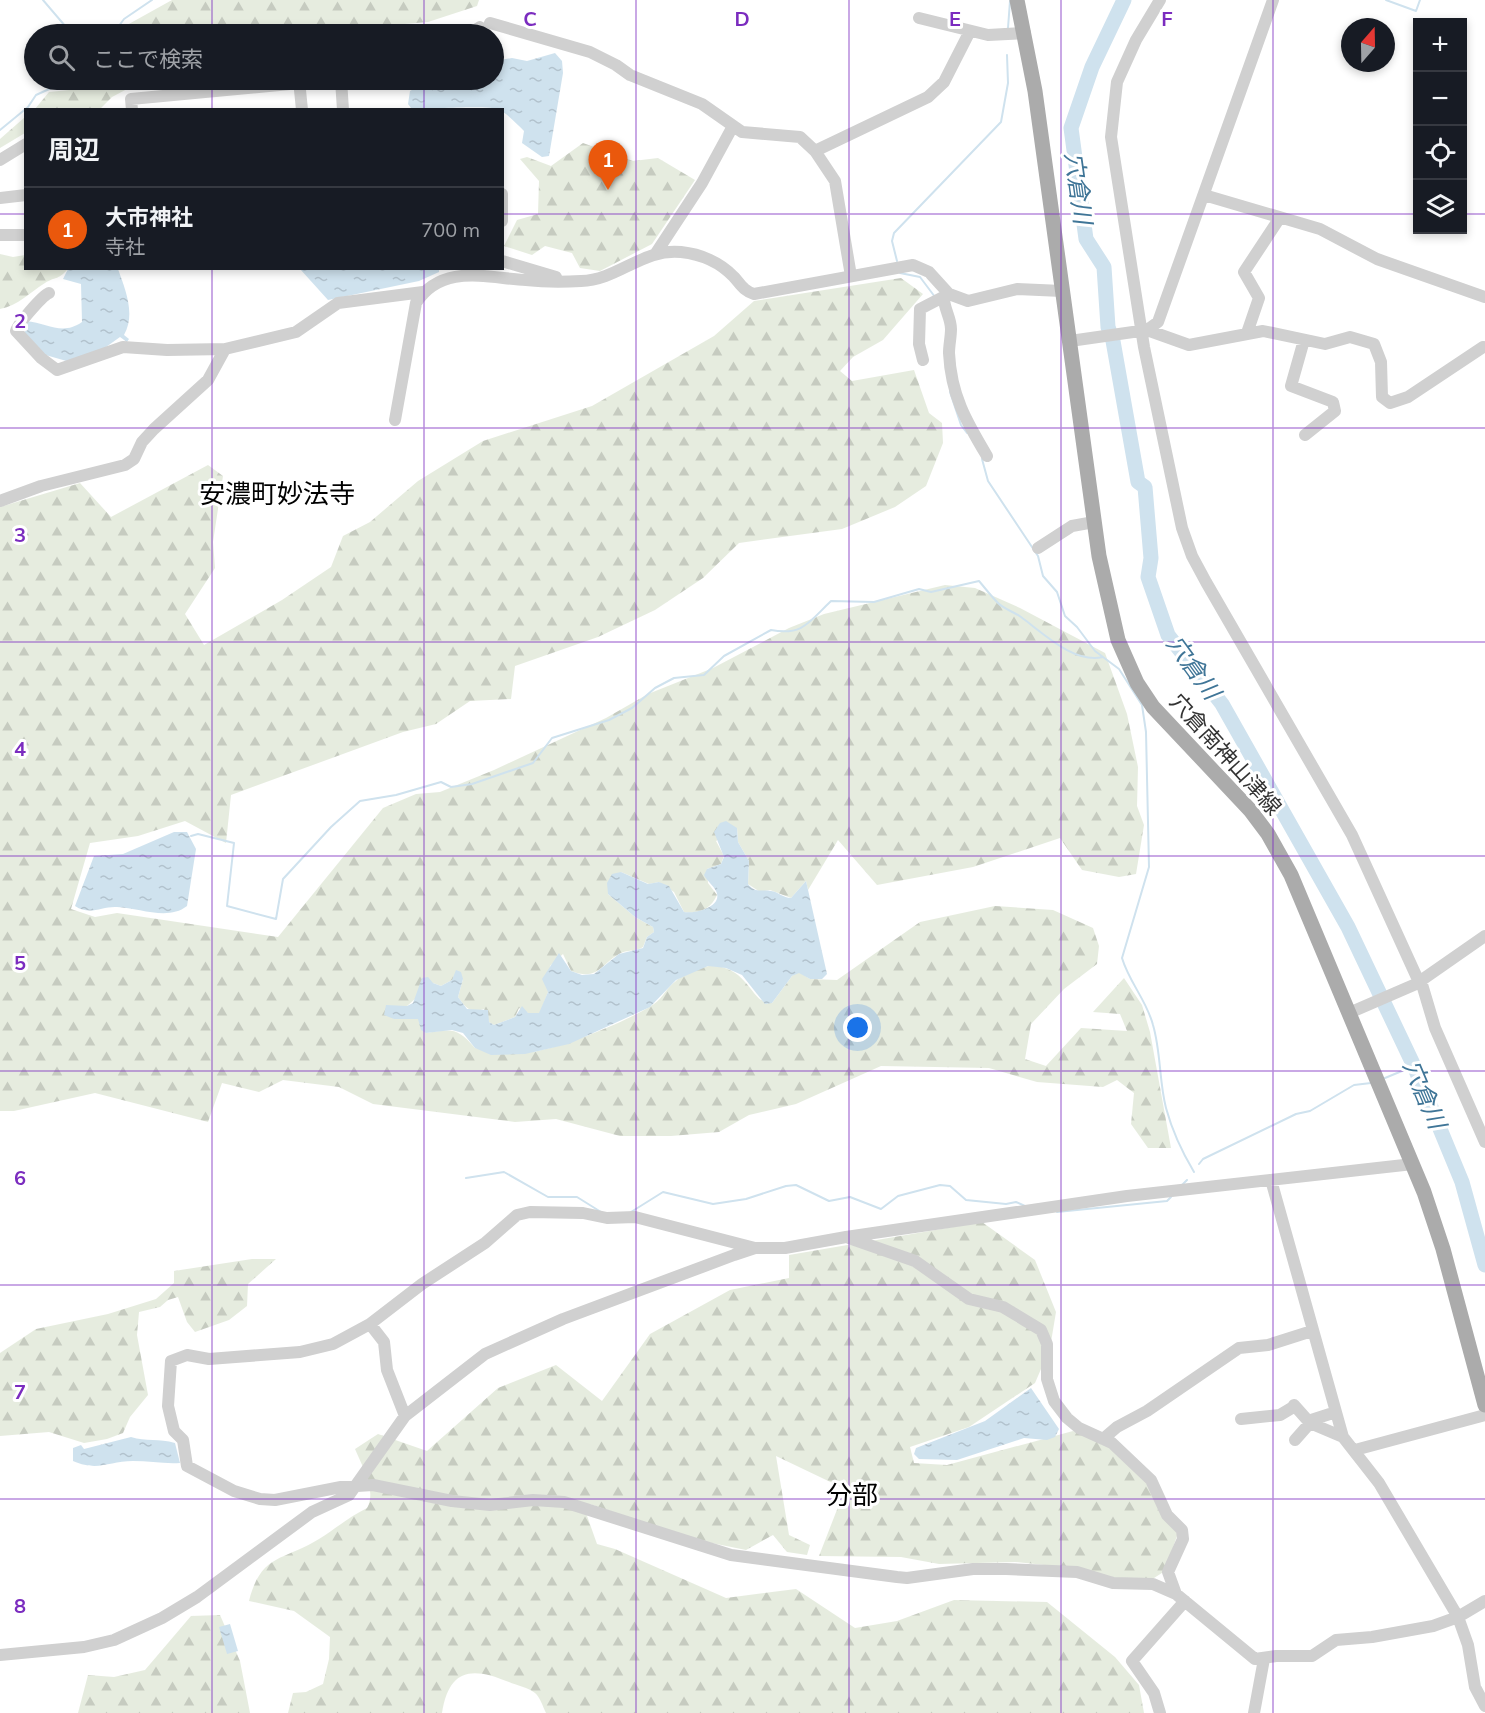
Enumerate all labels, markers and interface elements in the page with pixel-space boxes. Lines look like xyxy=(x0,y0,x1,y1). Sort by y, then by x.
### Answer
text: C xyxy=(523,6,537,31)
text: D xyxy=(734,6,750,31)
text: E xyxy=(949,6,961,31)
text: F xyxy=(1161,6,1173,31)
north arrow xyxy=(1341,18,1395,72)
map controls xyxy=(1413,18,1467,234)
button: + xyxy=(1413,18,1467,72)
search box xyxy=(24,24,504,90)
icon: search xyxy=(45,41,78,74)
text: ここで検索 xyxy=(93,45,203,73)
button: − xyxy=(1413,72,1467,126)
button: locate xyxy=(1413,126,1467,180)
text: 周辺 xyxy=(48,133,100,166)
pin: 1 xyxy=(588,140,628,190)
water label: 穴倉川 xyxy=(1059,150,1099,229)
button: layers xyxy=(1413,180,1467,234)
text: 大市神社 xyxy=(105,203,193,231)
text: 1 xyxy=(62,217,74,242)
text: 700 m xyxy=(421,217,480,242)
text: 寺社 xyxy=(105,234,145,259)
text: 2 xyxy=(14,308,26,333)
district label: 安濃町妙法寺 xyxy=(199,477,355,510)
text: 3 xyxy=(14,522,26,547)
water label: 穴倉川 xyxy=(1161,629,1229,707)
street label: 穴倉南神山津線 xyxy=(1164,687,1288,821)
text: 4 xyxy=(14,736,26,761)
text: 5 xyxy=(14,950,26,975)
your location xyxy=(843,1013,872,1042)
water label: 穴倉川 xyxy=(1397,1055,1454,1136)
text: 6 xyxy=(14,1165,26,1190)
text: 7 xyxy=(14,1379,26,1404)
district label: 分部 xyxy=(826,1478,878,1511)
text: 8 xyxy=(14,1593,26,1618)

